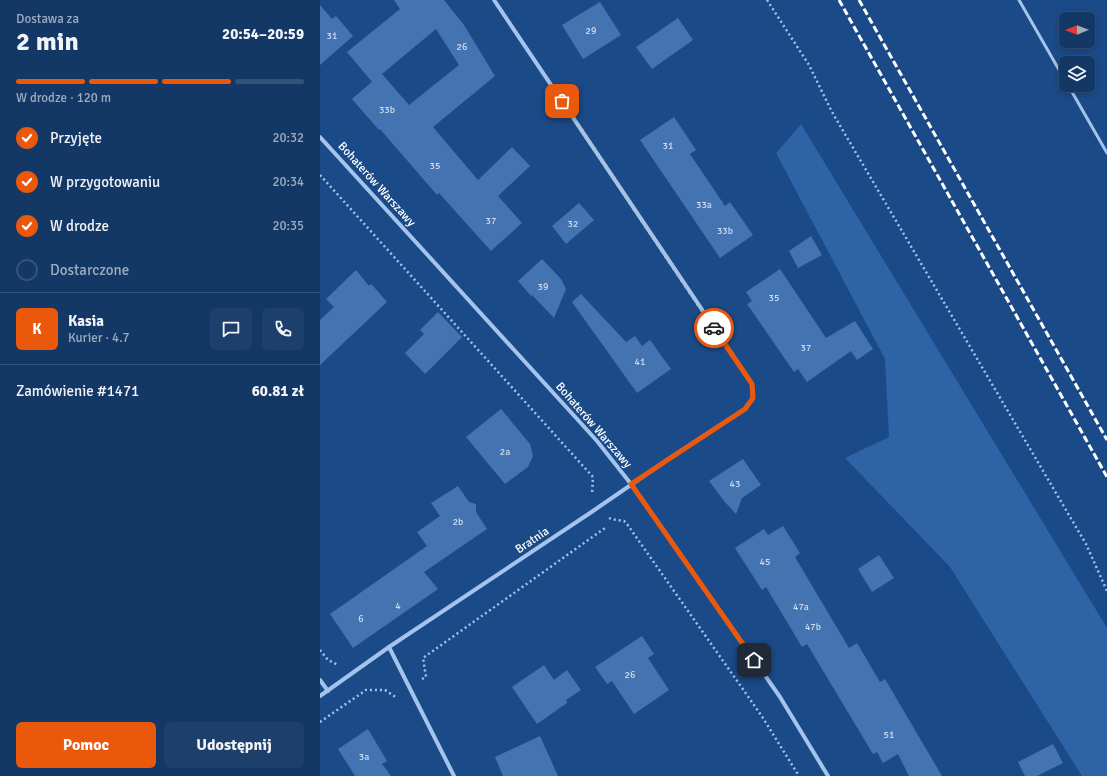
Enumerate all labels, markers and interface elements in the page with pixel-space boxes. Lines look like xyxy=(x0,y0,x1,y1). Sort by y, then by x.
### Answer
text: Dostawa za xyxy=(16,11,79,27)
north arrow xyxy=(1059,12,1095,48)
map controls xyxy=(1059,12,1095,92)
text: 20:54–20:59 xyxy=(222,25,304,43)
house number: 29 xyxy=(586,25,596,37)
text: 2 min xyxy=(16,26,79,58)
house number: 31 xyxy=(327,30,337,42)
house number: 26 xyxy=(457,41,467,53)
button: layers xyxy=(1059,56,1095,92)
pin xyxy=(545,84,579,118)
text: W drodze · 120 m xyxy=(16,90,111,106)
icon: bag xyxy=(551,90,573,112)
house number: 33b xyxy=(379,104,395,116)
icon: check xyxy=(16,127,38,149)
text: Przyjęte xyxy=(50,129,102,147)
text: 20:32 xyxy=(272,130,304,146)
street label: Bohaterów Warszawy xyxy=(335,139,419,230)
house number: 31 xyxy=(663,140,673,152)
house number: 35 xyxy=(430,160,440,172)
icon: check xyxy=(16,171,38,193)
text: W przygotowaniu xyxy=(50,173,160,191)
text: 20:34 xyxy=(272,174,304,190)
house number: 33a xyxy=(696,199,712,211)
icon: check xyxy=(16,215,38,237)
house number: 37 xyxy=(486,215,496,227)
text: W drodze xyxy=(50,217,109,235)
text: 20:35 xyxy=(272,218,304,234)
house number: 32 xyxy=(568,218,578,230)
house number: 33b xyxy=(717,225,733,237)
text: Dostarczone xyxy=(50,261,129,279)
house number: 39 xyxy=(538,281,548,293)
house number: 35 xyxy=(769,292,779,304)
button: chat xyxy=(210,308,252,350)
button: phone xyxy=(262,308,304,350)
courier xyxy=(694,308,734,348)
text: Kasia xyxy=(68,312,104,330)
icon: car xyxy=(703,317,725,339)
text: K xyxy=(32,320,42,338)
text: Kurier · 4.7 xyxy=(68,330,130,346)
house number: 37 xyxy=(801,342,811,354)
house number: 41 xyxy=(635,356,645,368)
street label: Bohaterów Warszawy xyxy=(552,379,635,472)
text: Zamówienie #1471 xyxy=(16,382,139,400)
text: 60.81 zł xyxy=(252,382,304,400)
house number: 2a xyxy=(500,446,510,458)
house number: 43 xyxy=(730,478,740,490)
house number: 2b xyxy=(453,516,463,528)
street label: Bratnia xyxy=(513,524,552,557)
house number: 45 xyxy=(760,556,770,568)
house number: 4 xyxy=(395,600,401,612)
house number: 47a xyxy=(793,601,809,613)
house number: 6 xyxy=(358,613,364,625)
house number: 47b xyxy=(805,621,821,633)
pin xyxy=(737,643,771,677)
icon: home xyxy=(743,649,765,671)
house number: 26 xyxy=(625,669,635,681)
button: Pomoc xyxy=(16,722,156,768)
button: Udostępnij xyxy=(164,722,304,768)
house number: 51 xyxy=(884,729,894,741)
house number: 3a xyxy=(359,751,369,763)

